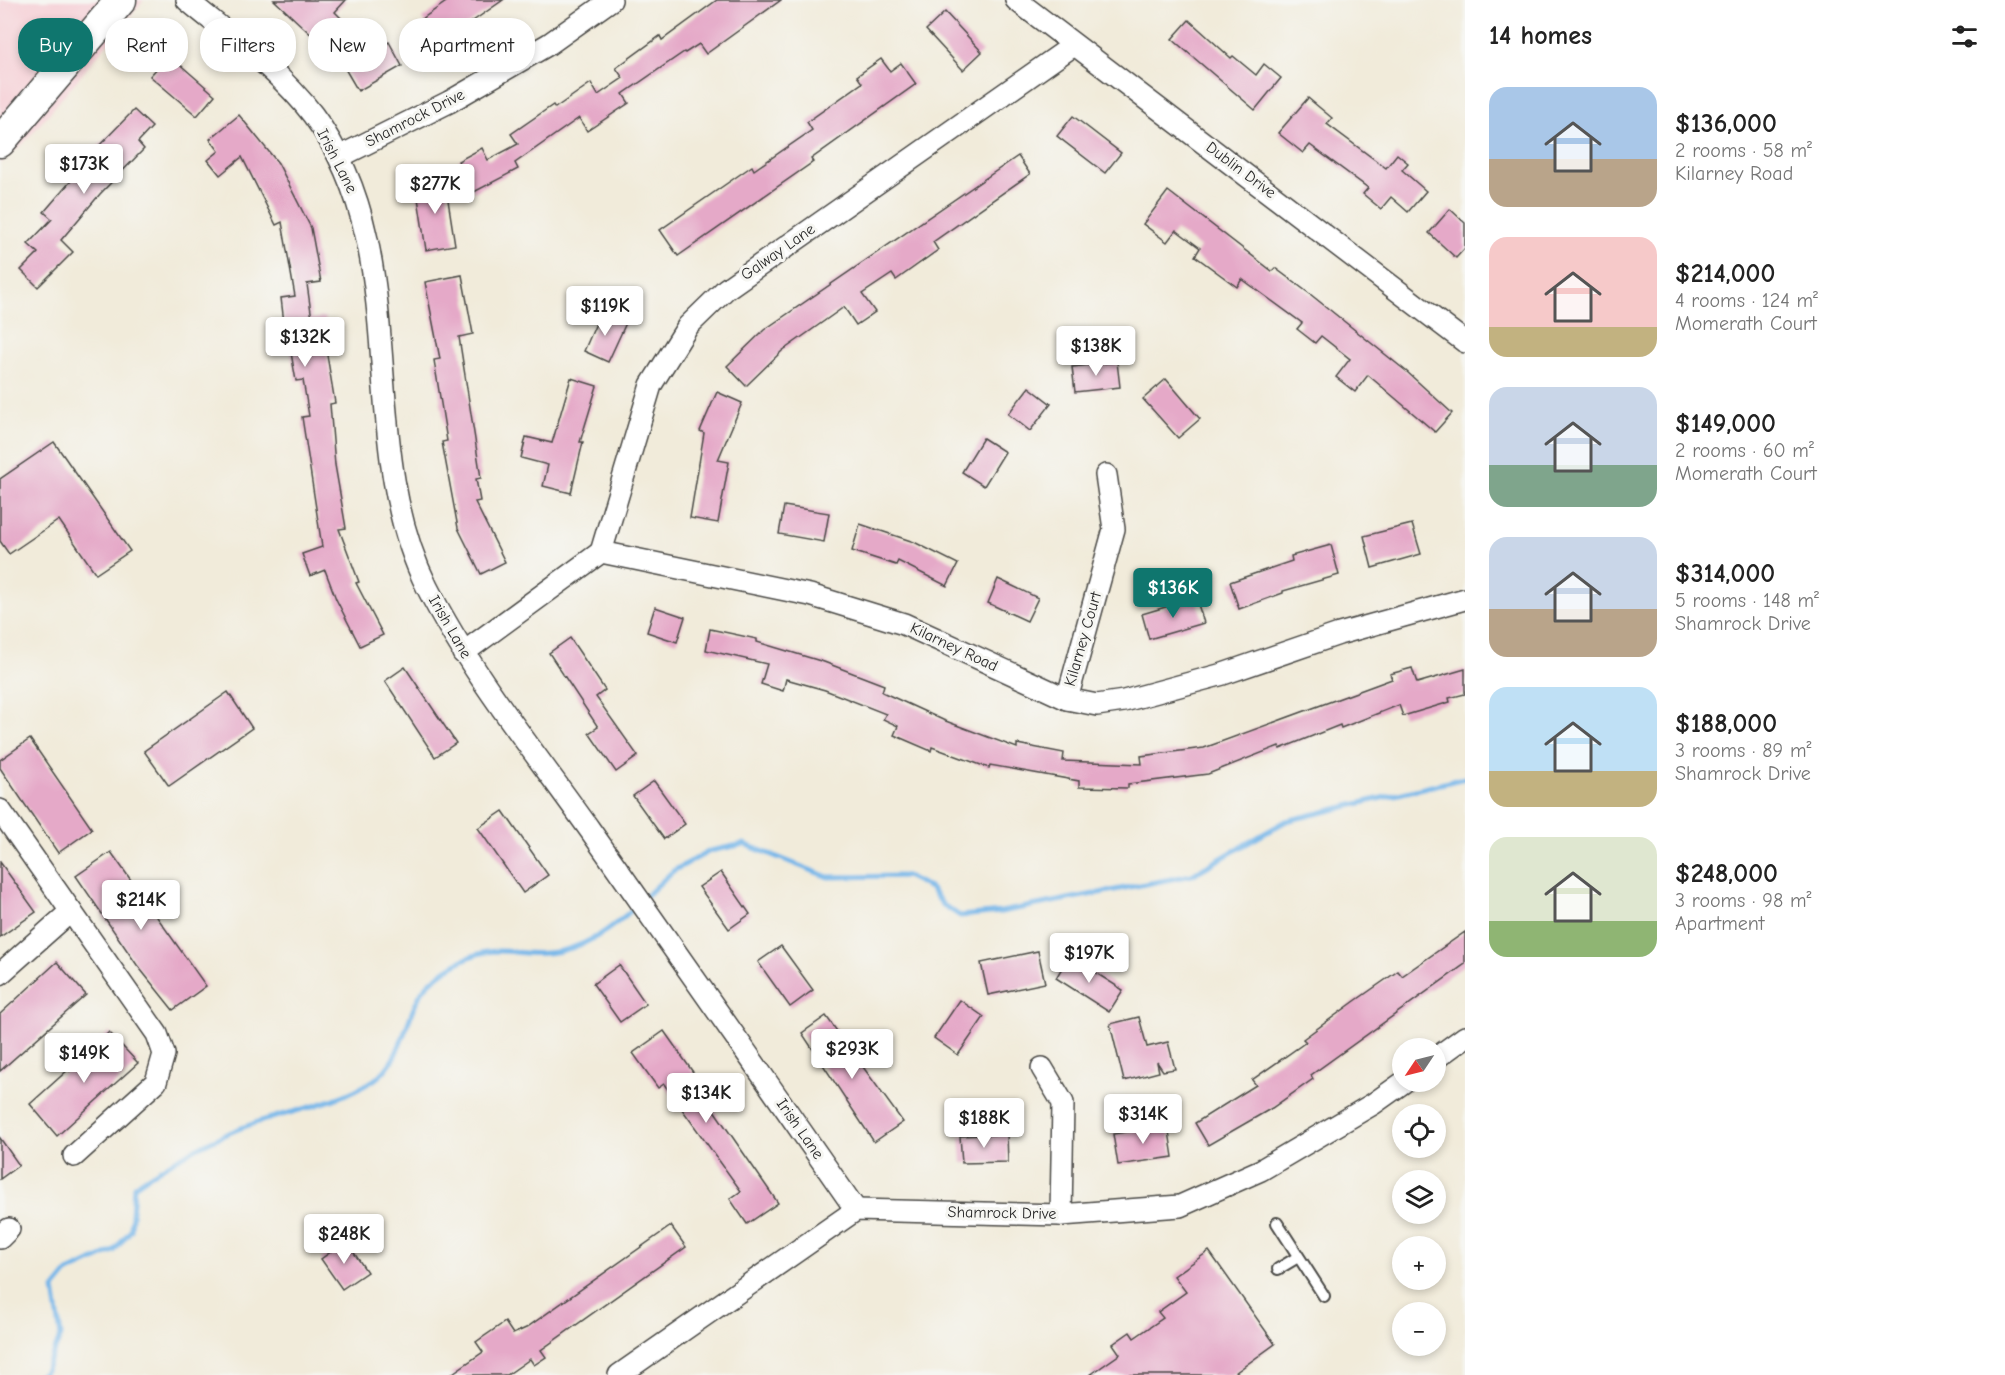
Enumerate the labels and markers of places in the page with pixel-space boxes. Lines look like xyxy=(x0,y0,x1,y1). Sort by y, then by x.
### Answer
pin: $173K xyxy=(42,144,126,195)
pin: $277K xyxy=(393,164,477,215)
pin: $119K xyxy=(563,286,647,337)
pin: $132K xyxy=(263,317,347,368)
pin: $138K xyxy=(1054,326,1138,377)
pin: $136K xyxy=(1131,568,1215,619)
pin: $214K xyxy=(99,880,183,931)
pin: $197K xyxy=(1047,933,1131,984)
pin: $293K xyxy=(810,1029,894,1080)
pin: $149K xyxy=(42,1033,126,1084)
pin: $134K xyxy=(664,1073,748,1124)
pin: $314K xyxy=(1101,1094,1185,1145)
pin: $188K xyxy=(942,1098,1026,1149)
pin: $248K xyxy=(302,1214,386,1265)

